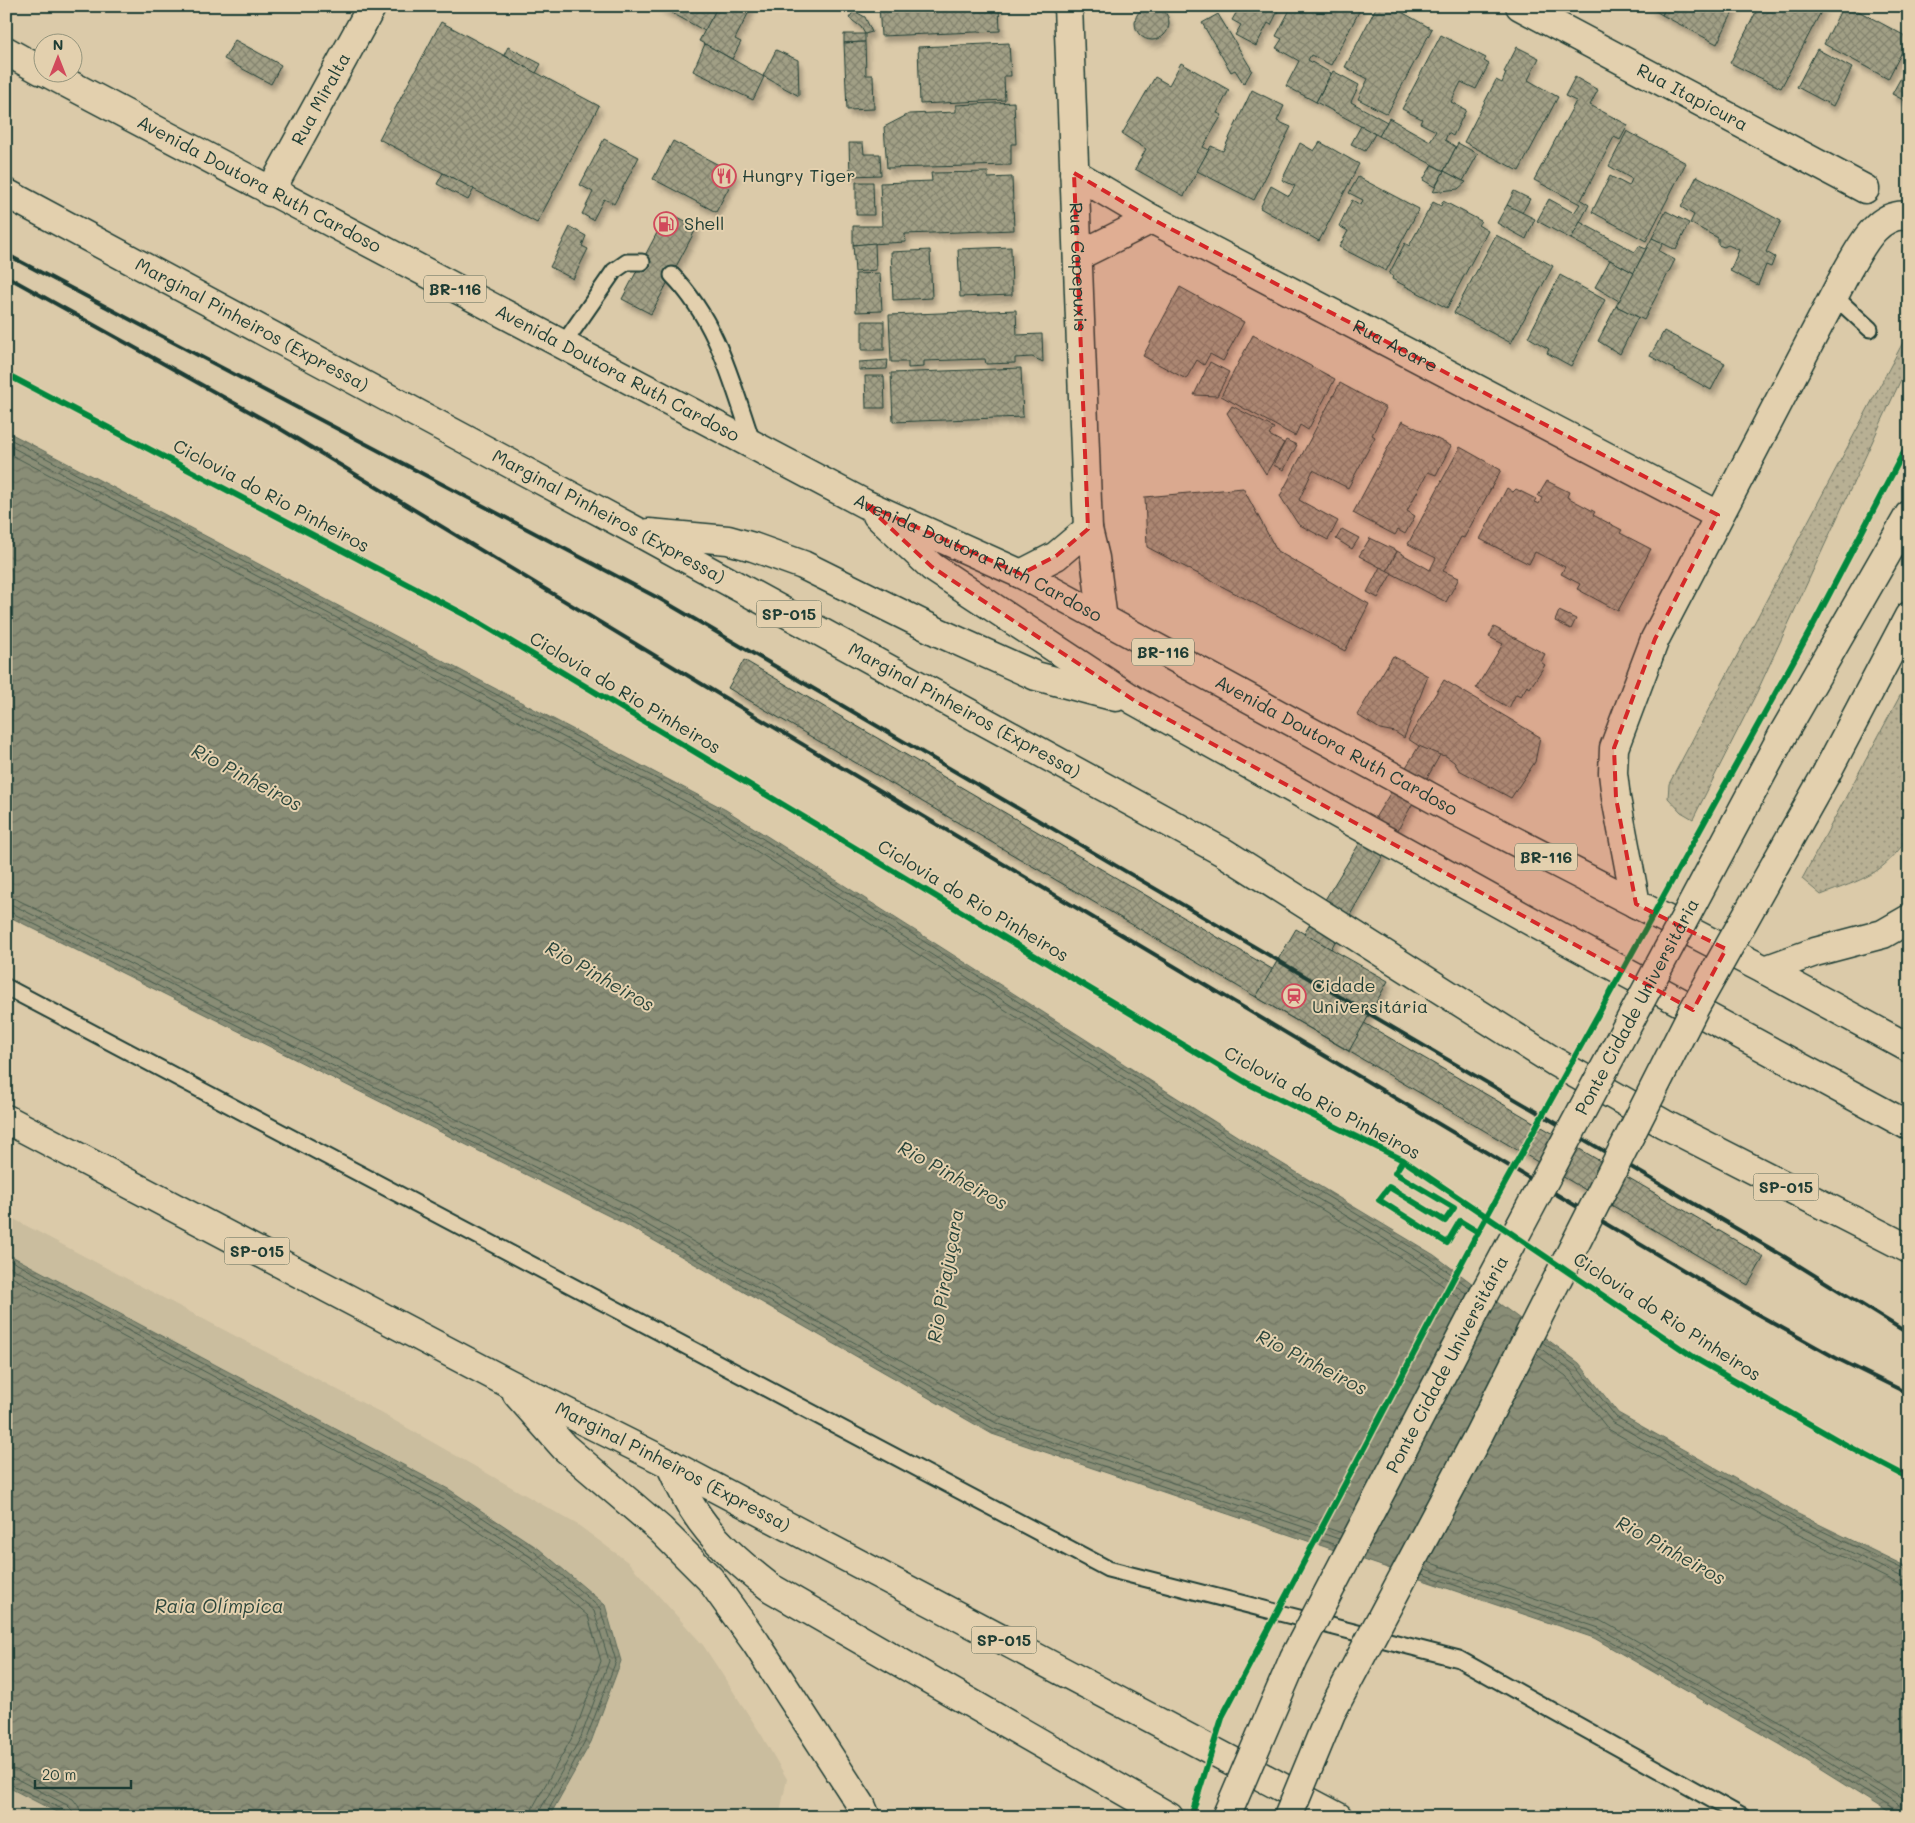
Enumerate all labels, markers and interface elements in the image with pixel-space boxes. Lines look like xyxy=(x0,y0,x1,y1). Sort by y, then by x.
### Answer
north arrow xyxy=(32,32,82,82)
text: N xyxy=(53,35,63,54)
street label: Rua Miralta xyxy=(285,48,355,149)
street label: Rua Itapicura xyxy=(1633,57,1753,136)
street label: Avenida Doutora Ruth Cardoso xyxy=(133,109,386,258)
restaurant icon: Hungry Tiger xyxy=(711,163,737,189)
place label: Hungry Tiger xyxy=(742,163,855,187)
street label: Rua Capepuxis xyxy=(1065,202,1093,332)
fuel station icon: Shell xyxy=(653,211,679,237)
place label: Shell xyxy=(684,211,724,235)
street label: Marginal Pinheiros (Expressa) xyxy=(131,252,373,396)
road number: BR-116 xyxy=(424,276,486,302)
street label: Avenida Doutora Ruth Cardoso xyxy=(492,298,744,447)
street label: Rua Acare xyxy=(1349,313,1442,377)
street label: Ciclovia do Rio Pinheiros xyxy=(169,433,374,557)
street label: Marginal Pinheiros (Expressa) xyxy=(488,443,730,588)
street label: Avenida Doutora Ruth Cardoso xyxy=(850,487,1107,627)
road number: SP-015 xyxy=(756,600,822,628)
street label: Ciclovia do Rio Pinheiros xyxy=(525,625,726,759)
street label: Marginal Pinheiros (Expressa) xyxy=(844,636,1085,783)
road number: BR-116 xyxy=(1132,638,1194,666)
street label: Avenida Doutora Ruth Cardoso xyxy=(1211,669,1463,821)
water label: Rio Pinheiros xyxy=(188,737,307,816)
street label: Ciclovia do Rio Pinheiros xyxy=(873,833,1074,967)
road number: BR-116 xyxy=(1515,844,1577,870)
street label: Ponte Cidade Universitária xyxy=(1569,894,1704,1119)
water label: Rio Pinheiros xyxy=(541,934,659,1017)
place label: Cidade Universitária xyxy=(1312,973,1428,1018)
station icon: Cidade Universitária xyxy=(1281,983,1307,1009)
street label: Ciclovia do Rio Pinheiros xyxy=(1220,1040,1425,1164)
water label: Rio Pinheiros xyxy=(894,1134,1012,1215)
road number: SP-015 xyxy=(1754,1174,1818,1200)
water label: Rio Pirajuçara xyxy=(920,1207,969,1345)
road number: SP-015 xyxy=(224,1238,290,1264)
street label: Ciclovia do Rio Pinheiros xyxy=(1569,1246,1766,1386)
street label: Ponte Cidade Universitária xyxy=(1380,1251,1513,1477)
water label: Rio Pinheiros xyxy=(1252,1323,1372,1400)
street label: Marginal Pinheiros (Expressa) xyxy=(551,1396,795,1537)
water label: Rio Pinheiros xyxy=(1612,1509,1730,1590)
water label: Raia Olímpica xyxy=(154,1593,284,1618)
road number: SP-015 xyxy=(972,1626,1036,1654)
scale bar xyxy=(35,1758,131,1790)
text: 20 m xyxy=(42,1764,76,1784)

